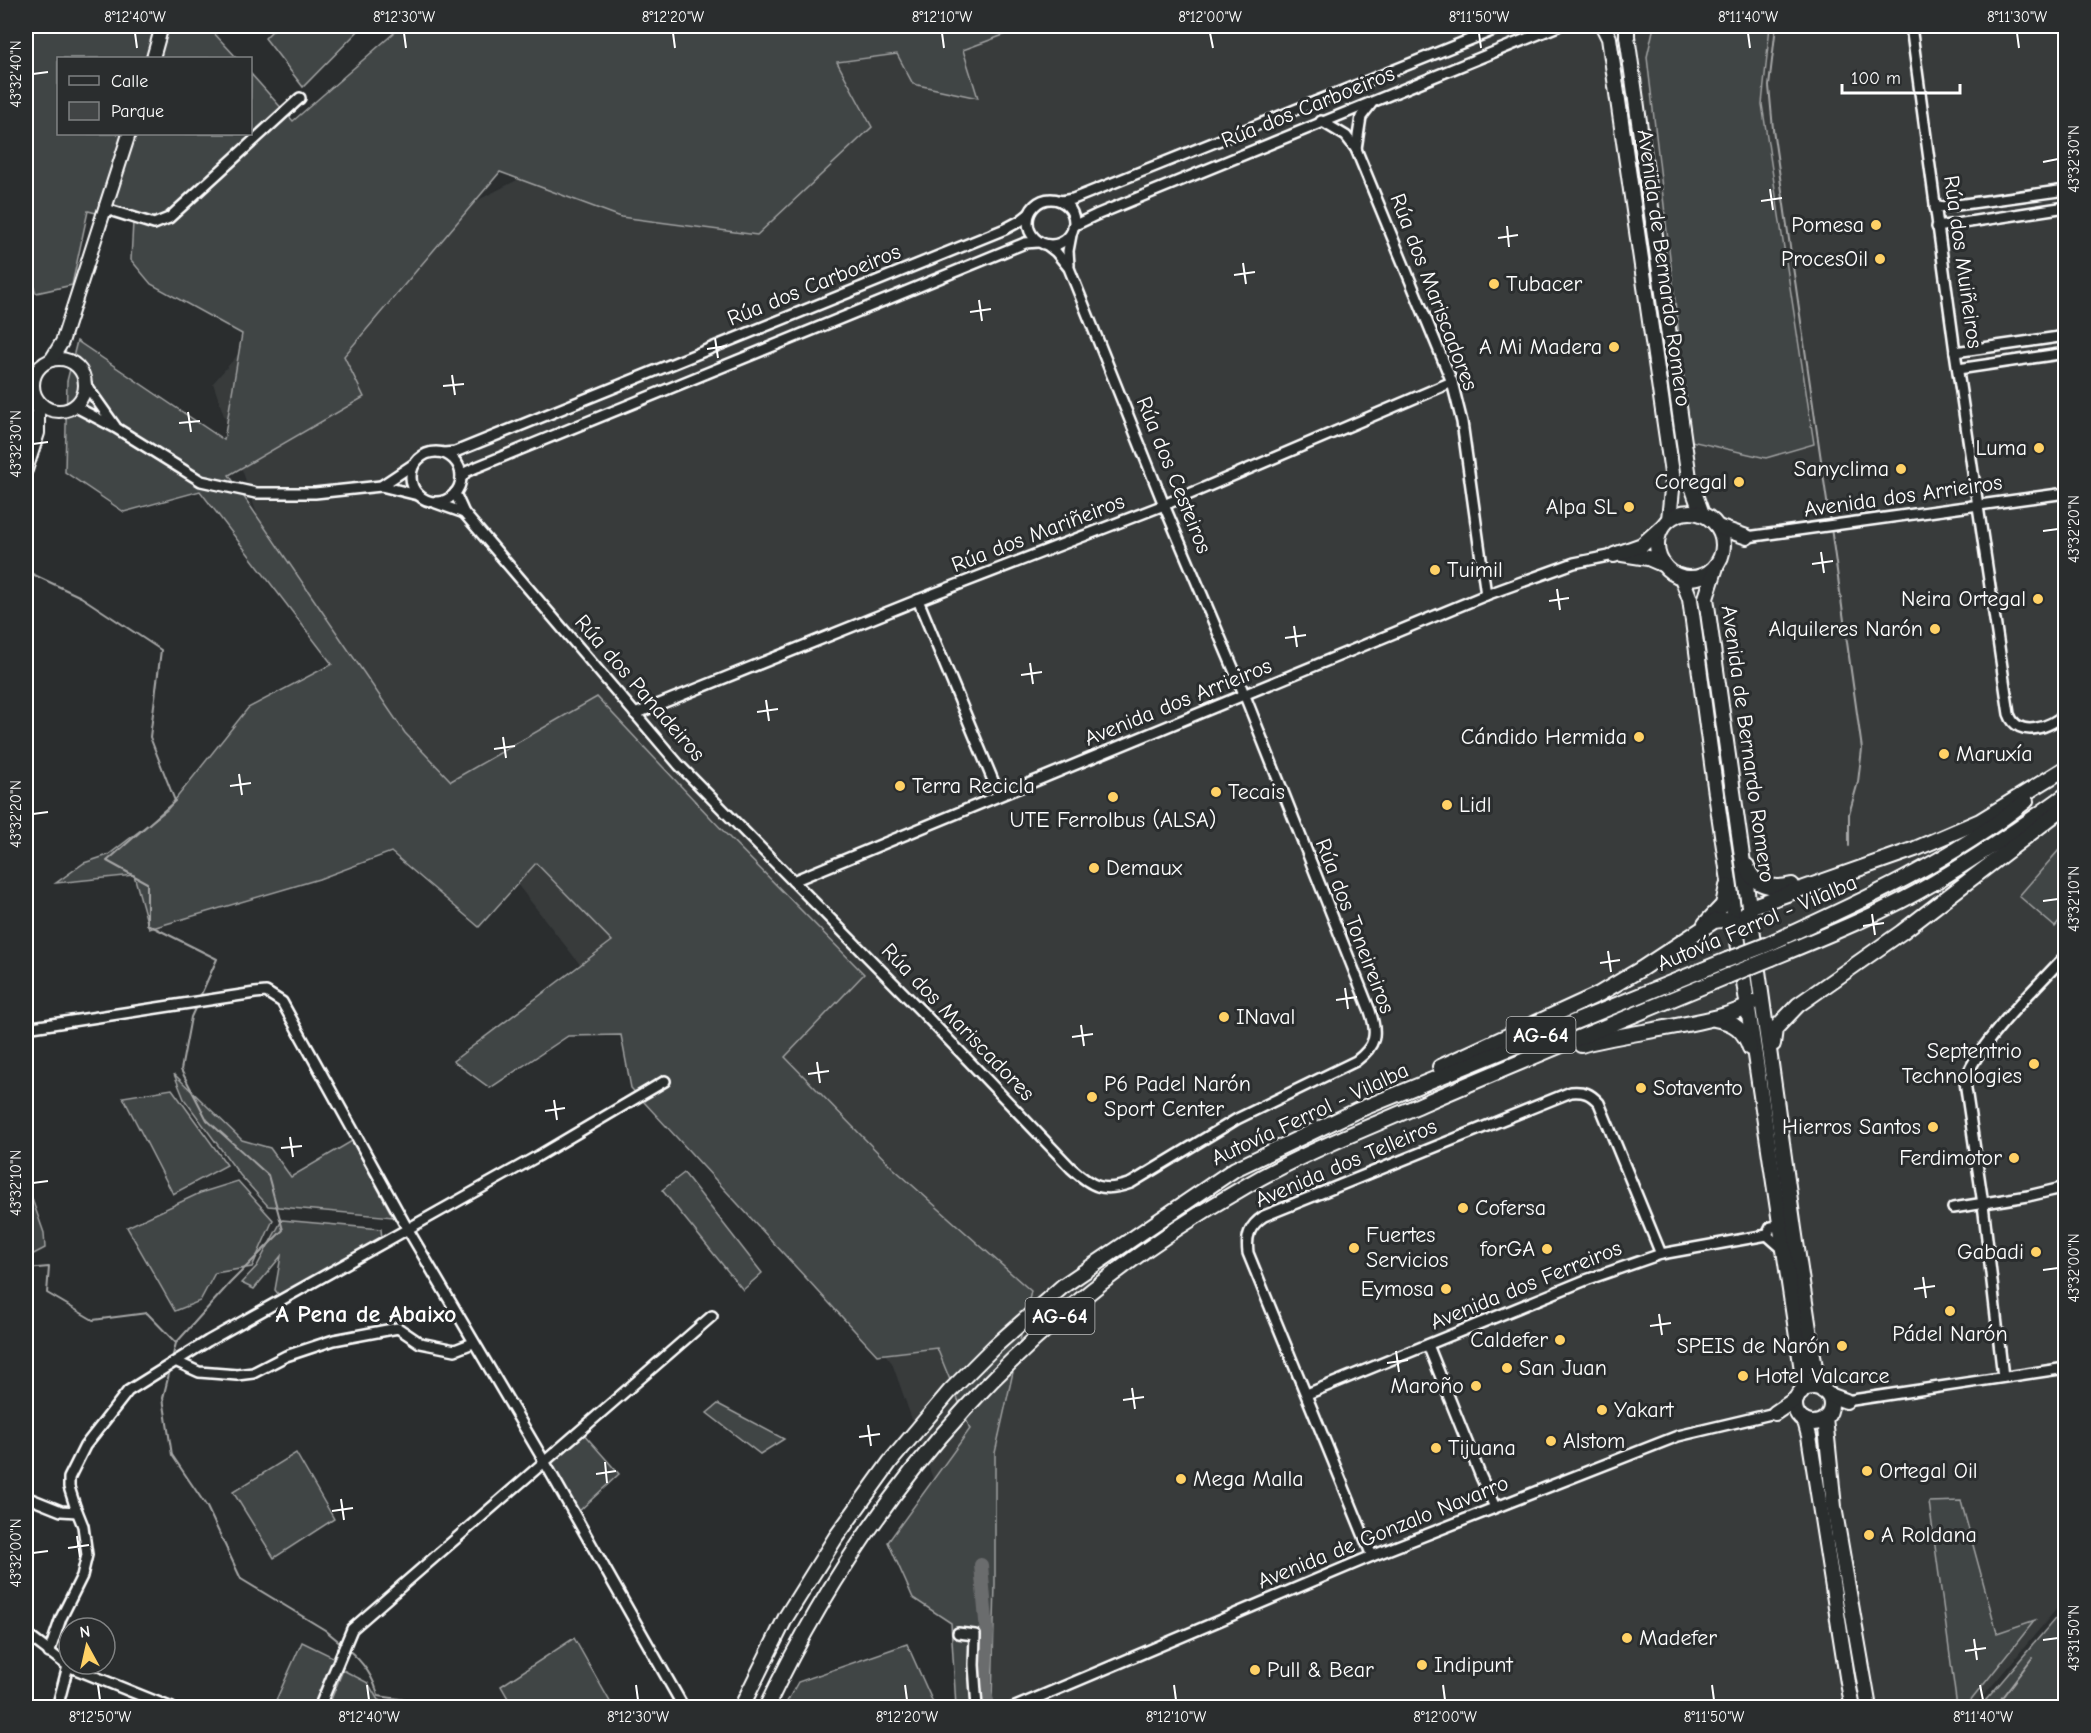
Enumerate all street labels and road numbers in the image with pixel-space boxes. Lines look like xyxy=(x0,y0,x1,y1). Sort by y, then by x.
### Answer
street label: Rúa dos Carboeiros xyxy=(1217,60,1399,154)
street label: Avenida de Bernardo Romero xyxy=(1632,128,1696,408)
street label: Rúa dos Muiñeiros xyxy=(1938,174,1988,350)
street label: Rúa dos Mariscadores xyxy=(1384,190,1484,394)
street label: Rúa dos Carboeiros xyxy=(723,238,905,332)
street label: Rúa dos Cesteiros xyxy=(1131,393,1217,557)
street label: Avenida dos Arrieiros xyxy=(1802,469,2004,523)
street label: Rúa dos Mariñeiros xyxy=(948,488,1128,578)
street label: Avenida de Bernardo Romero xyxy=(1716,604,1780,884)
street label: Rúa dos Panadeiros xyxy=(569,609,711,767)
street label: Avenida dos Arrieiros xyxy=(1080,652,1276,752)
street label: Rúa dos Toneireiros xyxy=(1310,835,1400,1017)
street label: Autovía Ferrol - Vilalba xyxy=(1653,869,1861,977)
street label: Rúa dos Mariscadores xyxy=(876,938,1040,1106)
road number: AG-64 xyxy=(1506,1017,1576,1053)
street label: Autovía Ferrol - Vilalba xyxy=(1207,1057,1413,1171)
street label: Avenida dos Telleiros xyxy=(1251,1113,1441,1213)
street label: Avenida dos Ferreiros xyxy=(1426,1235,1626,1335)
road number: AG-64 xyxy=(1026,1298,1094,1334)
street label: Avenida de Gonzalo Navarro xyxy=(1254,1470,1512,1594)

